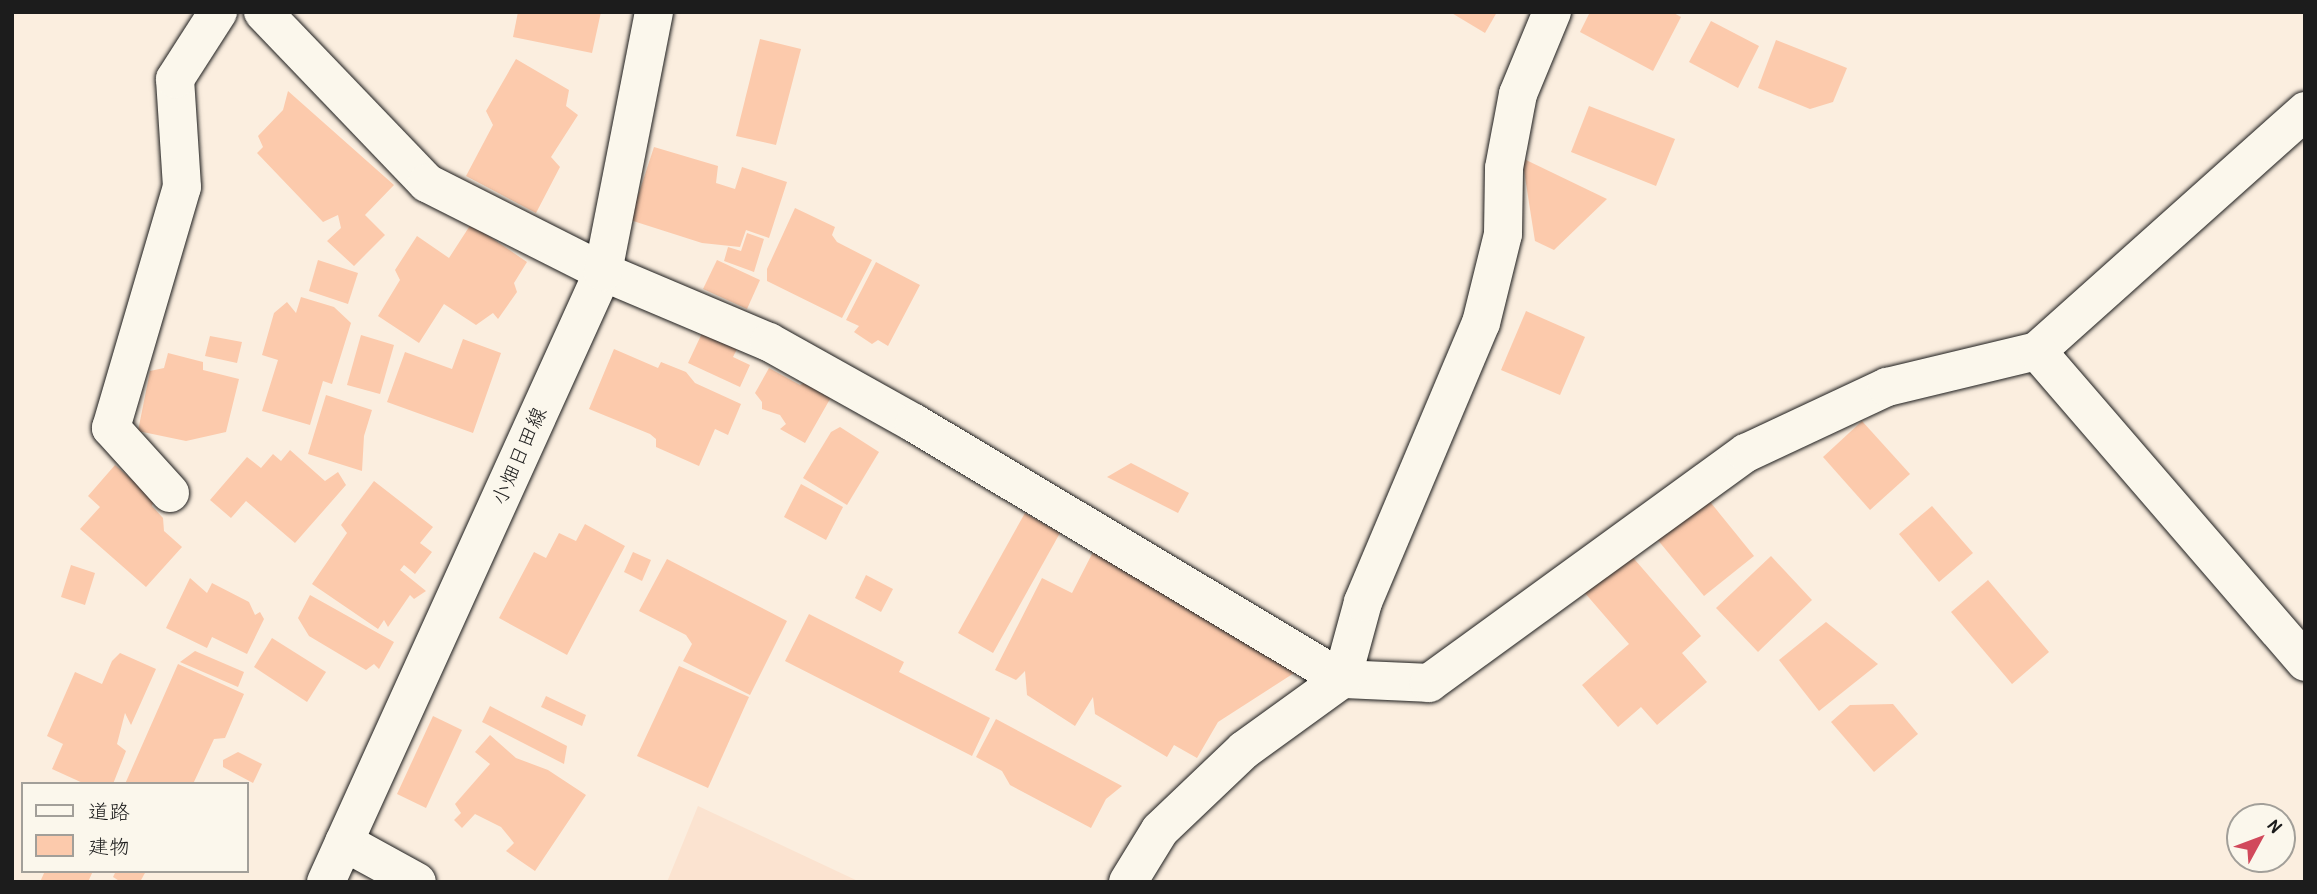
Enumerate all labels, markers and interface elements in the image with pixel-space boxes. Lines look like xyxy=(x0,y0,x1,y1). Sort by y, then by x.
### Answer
street label: 小畑日田線 xyxy=(486,403,552,509)
legend xyxy=(21,782,248,873)
text: 道路 xyxy=(88,797,130,826)
north arrow xyxy=(2226,803,2296,873)
text: N xyxy=(2262,813,2288,838)
text: 建物 xyxy=(88,832,130,861)

